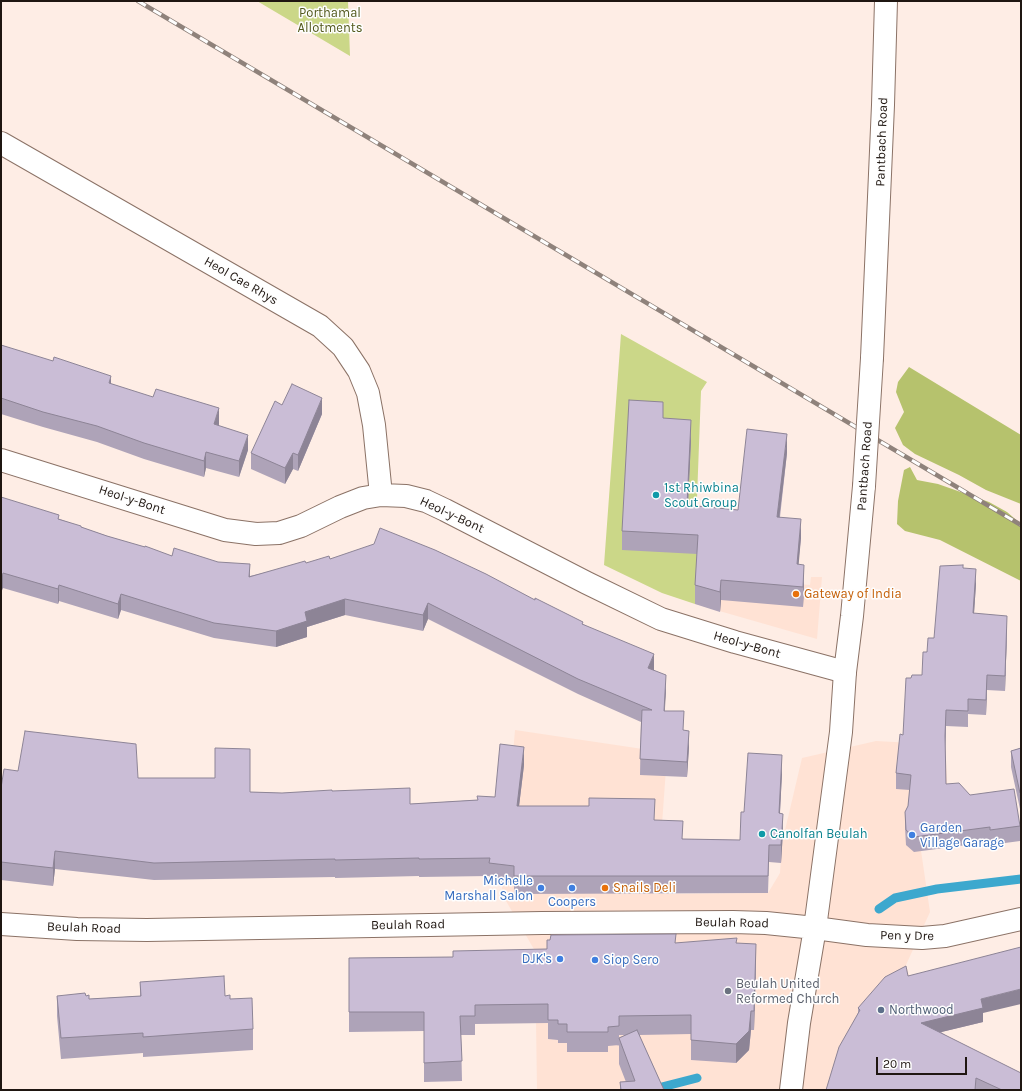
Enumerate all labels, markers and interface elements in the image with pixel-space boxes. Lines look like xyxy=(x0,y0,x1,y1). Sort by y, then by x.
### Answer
park label: Porthamal Allotments xyxy=(297,5,363,36)
street label: Pantbach Road xyxy=(873,97,891,187)
street label: Heol Cae Rhys xyxy=(201,254,281,308)
street label: Pantbach Road xyxy=(854,421,876,511)
place label: 1st Rhiwbina Scout Group xyxy=(664,480,739,511)
street label: Heol-y-Bont xyxy=(97,482,167,518)
marker: 1st Rhiwbina Scout Group xyxy=(651,490,661,500)
street label: Heol-y-Bont xyxy=(417,493,487,537)
place label: Gateway of India xyxy=(804,586,902,602)
marker: Gateway of India xyxy=(791,589,801,599)
street label: Heol-y-Bont xyxy=(712,628,782,662)
place label: Garden Village Garage xyxy=(920,820,1004,851)
place label: Canolfan Beulah xyxy=(770,826,868,842)
marker: Canolfan Beulah xyxy=(757,829,767,839)
marker: Garden Village Garage xyxy=(907,830,917,840)
place label: Michelle Marshall Salon xyxy=(444,873,533,904)
place label: Snails Deli xyxy=(613,880,676,896)
marker: Michelle Marshall Salon xyxy=(536,883,546,893)
marker: Coopers xyxy=(567,883,577,893)
marker: Snails Deli xyxy=(600,883,610,893)
place label: Coopers xyxy=(548,894,596,910)
street label: Beulah Road xyxy=(695,915,769,931)
street label: Beulah Road xyxy=(371,917,445,933)
street label: Beulah Road xyxy=(47,919,121,937)
street label: Pen y Dre xyxy=(880,928,934,944)
place label: DJK's xyxy=(522,951,552,967)
place label: Siop Sero xyxy=(603,952,659,968)
marker: DJK's xyxy=(555,954,565,964)
marker: Siop Sero xyxy=(590,955,600,965)
place label: Beulah United Reformed Church xyxy=(736,976,839,1007)
marker: Beulah United Reformed Church xyxy=(723,986,733,996)
place label: Northwood xyxy=(889,1002,954,1018)
marker: Northwood xyxy=(876,1005,886,1015)
scale bar xyxy=(878,1049,969,1075)
text: 20 m xyxy=(883,1057,911,1071)

